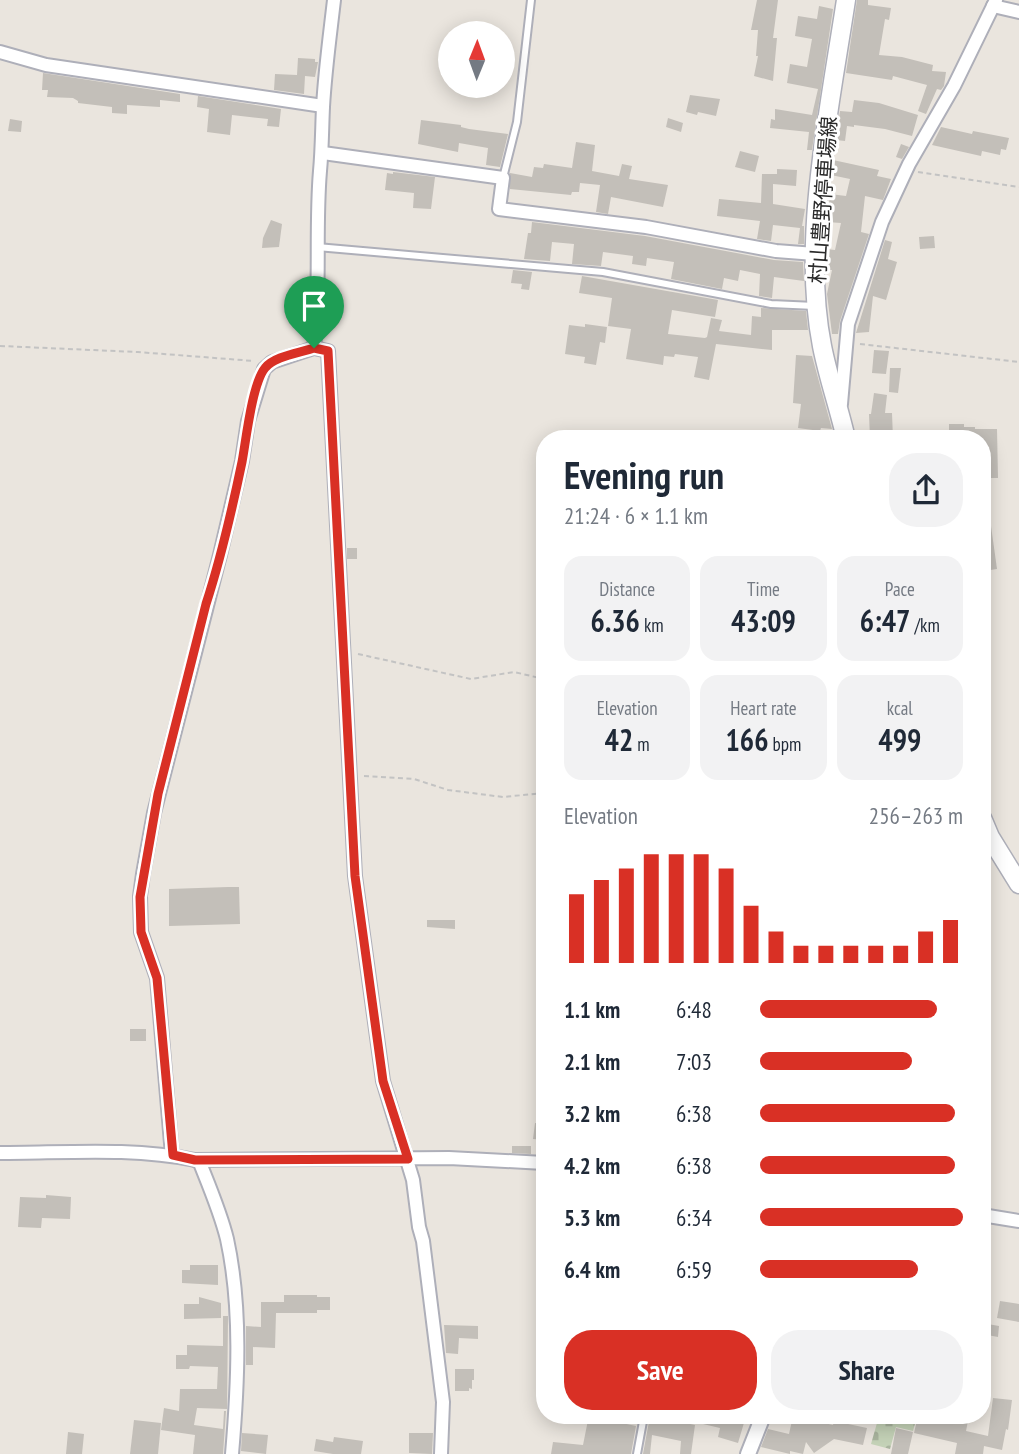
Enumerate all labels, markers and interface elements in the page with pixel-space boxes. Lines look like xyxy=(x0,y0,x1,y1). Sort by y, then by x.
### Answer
north arrow xyxy=(438,21,514,98)
map controls xyxy=(438,21,515,98)
street label: 村山豊野停車場線 xyxy=(804,115,842,285)
pin xyxy=(284,276,344,348)
icon: arrive xyxy=(295,287,333,325)
text: Evening run xyxy=(564,450,724,499)
button: share xyxy=(889,453,963,527)
text: 21:24 · 6 × 1.1 km xyxy=(564,501,708,530)
text: Distance xyxy=(599,577,655,601)
text: Time xyxy=(747,577,780,601)
text: Pace xyxy=(885,577,915,601)
text: 6.36 xyxy=(591,601,640,640)
text: 43:09 xyxy=(731,601,796,640)
text: 6:47 xyxy=(860,601,910,640)
text: km xyxy=(640,613,664,637)
text: /km xyxy=(910,613,940,637)
text: Elevation xyxy=(597,696,658,720)
text: Heart rate xyxy=(730,696,797,720)
text: kcal xyxy=(887,696,913,720)
text: 42 xyxy=(605,720,633,759)
text: 166 xyxy=(726,720,769,759)
text: 499 xyxy=(878,720,921,759)
text: m xyxy=(633,732,650,756)
text: bpm xyxy=(769,732,801,756)
text: Elevation xyxy=(564,801,638,830)
text: 256–263 m xyxy=(869,801,963,830)
text: 1.1 km xyxy=(564,995,620,1024)
text: 6:48 xyxy=(676,995,712,1024)
text: 2.1 km xyxy=(564,1047,620,1076)
text: 7:03 xyxy=(676,1047,712,1076)
text: 3.2 km xyxy=(564,1099,620,1128)
text: 6:38 xyxy=(676,1099,712,1128)
text: 4.2 km xyxy=(564,1151,620,1180)
text: 6:38 xyxy=(676,1151,712,1180)
text: 5.3 km xyxy=(564,1203,620,1232)
text: 6:34 xyxy=(676,1203,712,1232)
text: 6.4 km xyxy=(564,1255,620,1284)
text: 6:59 xyxy=(676,1255,712,1284)
button: Save xyxy=(564,1330,757,1410)
button: Share xyxy=(771,1330,963,1410)

